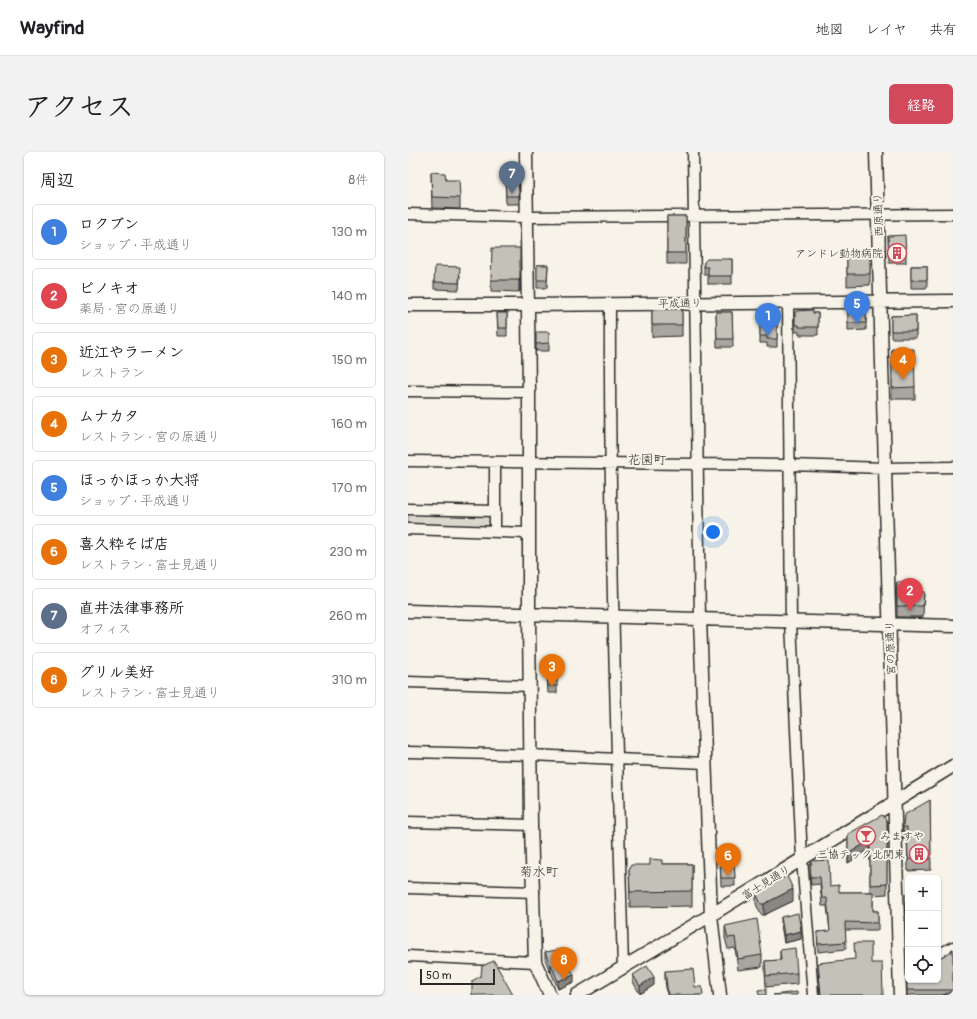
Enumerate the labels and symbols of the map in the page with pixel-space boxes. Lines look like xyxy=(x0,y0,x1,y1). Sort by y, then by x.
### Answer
pin: 7 xyxy=(499,161,525,194)
street label: 西原通り xyxy=(871,193,886,237)
building icon: アンドレ動物病院 xyxy=(886,242,908,264)
place label: アンドレ動物病院 xyxy=(795,247,883,260)
pin: 5 xyxy=(844,291,870,324)
street label: 平成通り xyxy=(658,297,702,310)
pin: 1 xyxy=(755,303,781,336)
pin: 4 xyxy=(890,347,916,380)
district label: 花園町 xyxy=(627,452,667,468)
your location xyxy=(703,522,723,542)
pin: 2 xyxy=(897,578,923,611)
street label: 宮の原通り xyxy=(883,620,898,676)
pin: 3 xyxy=(539,654,565,687)
bar icon: みますや xyxy=(855,825,877,847)
place label: みますや xyxy=(880,830,924,843)
pin: 6 xyxy=(715,843,741,876)
building icon: 三協テック北関東 xyxy=(908,843,930,865)
place label: 三協テック北関東 xyxy=(817,848,905,861)
street label: 富士見通り xyxy=(739,862,793,903)
district label: 菊水町 xyxy=(519,864,559,880)
pin: 8 xyxy=(551,947,577,980)
scale bar xyxy=(420,967,495,986)

